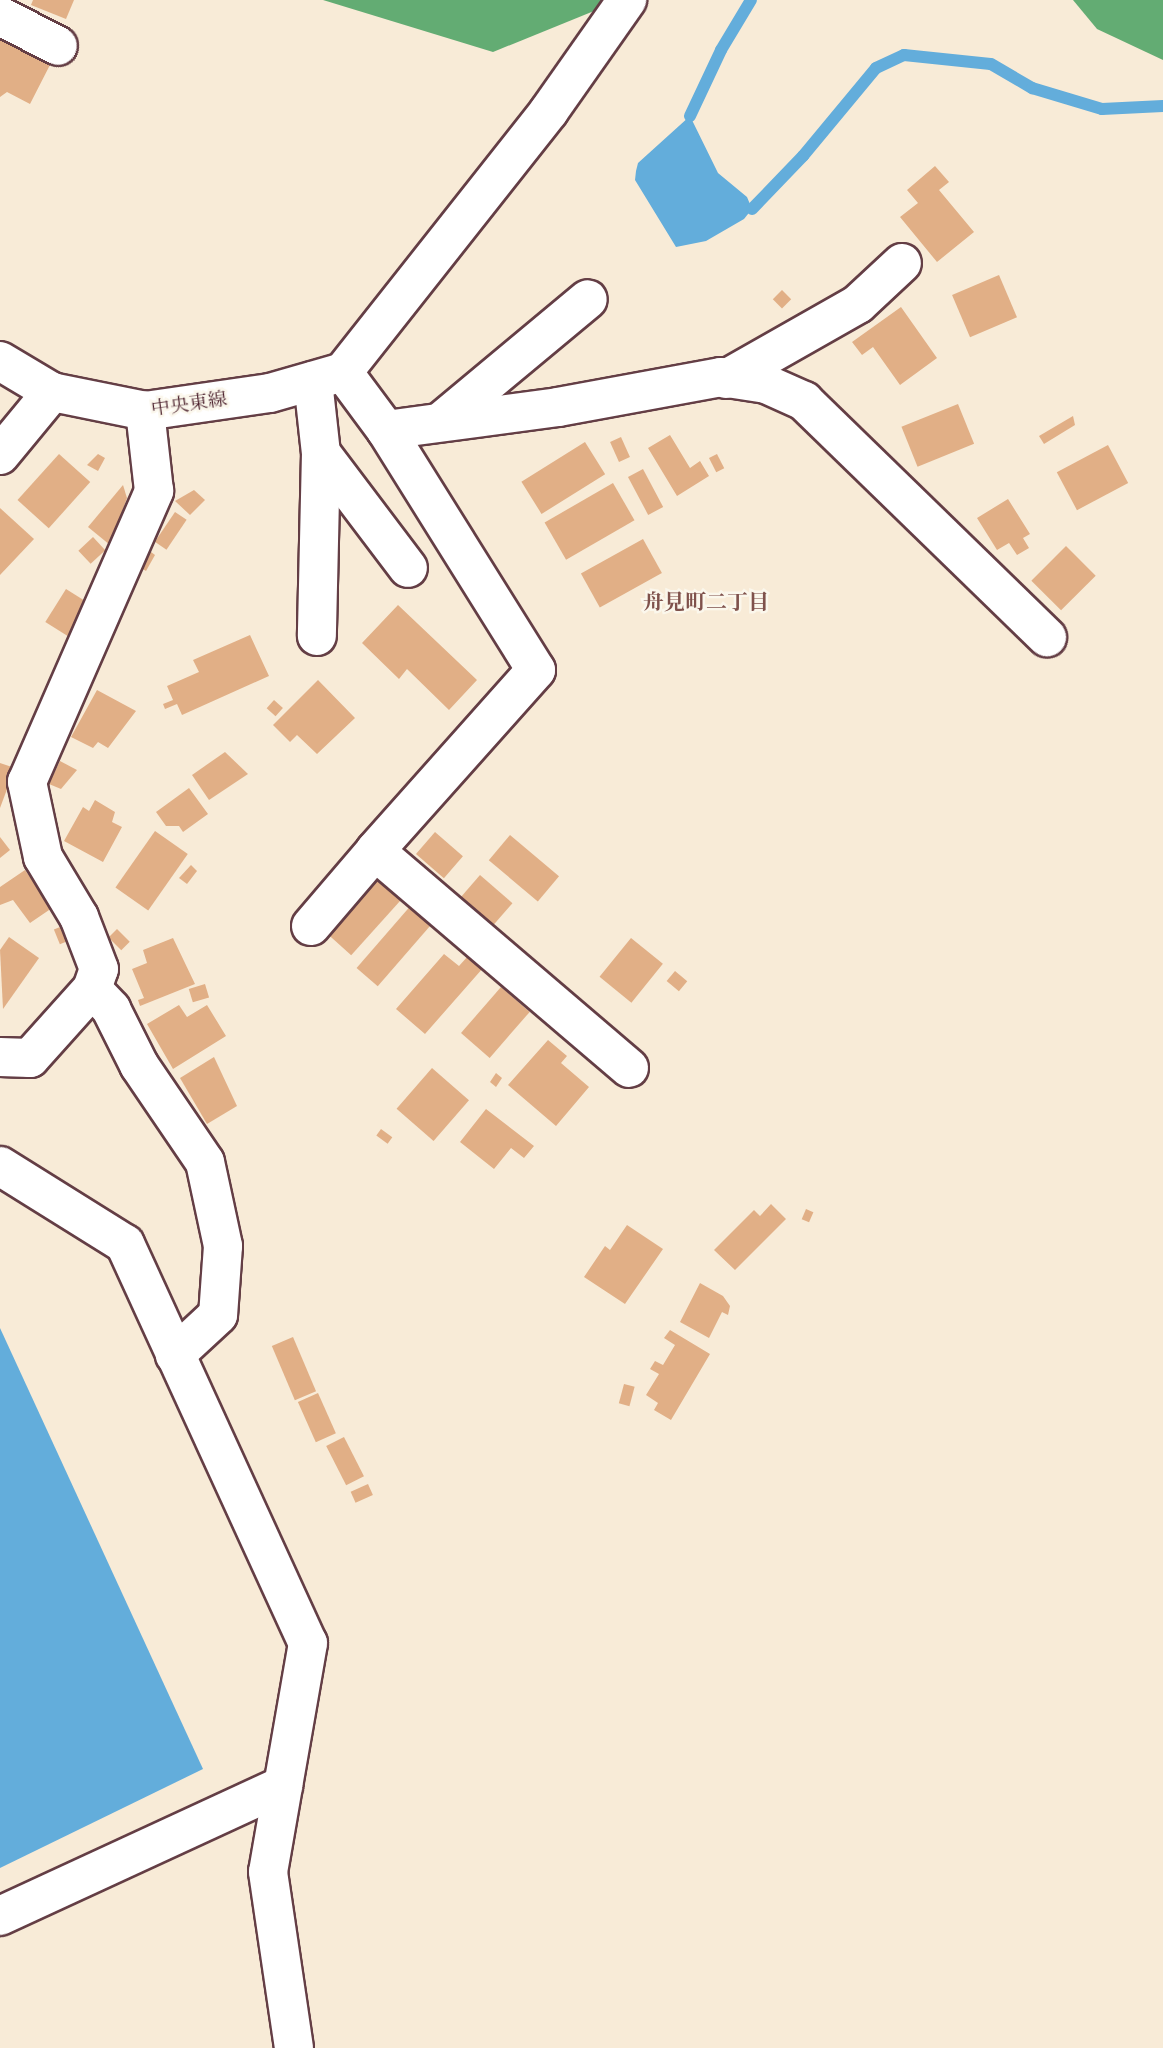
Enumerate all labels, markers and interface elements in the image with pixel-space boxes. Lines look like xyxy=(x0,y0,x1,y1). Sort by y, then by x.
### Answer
street label: 中央東線 xyxy=(150,387,228,421)
district label: 舟見町二丁目 xyxy=(643,589,769,615)

